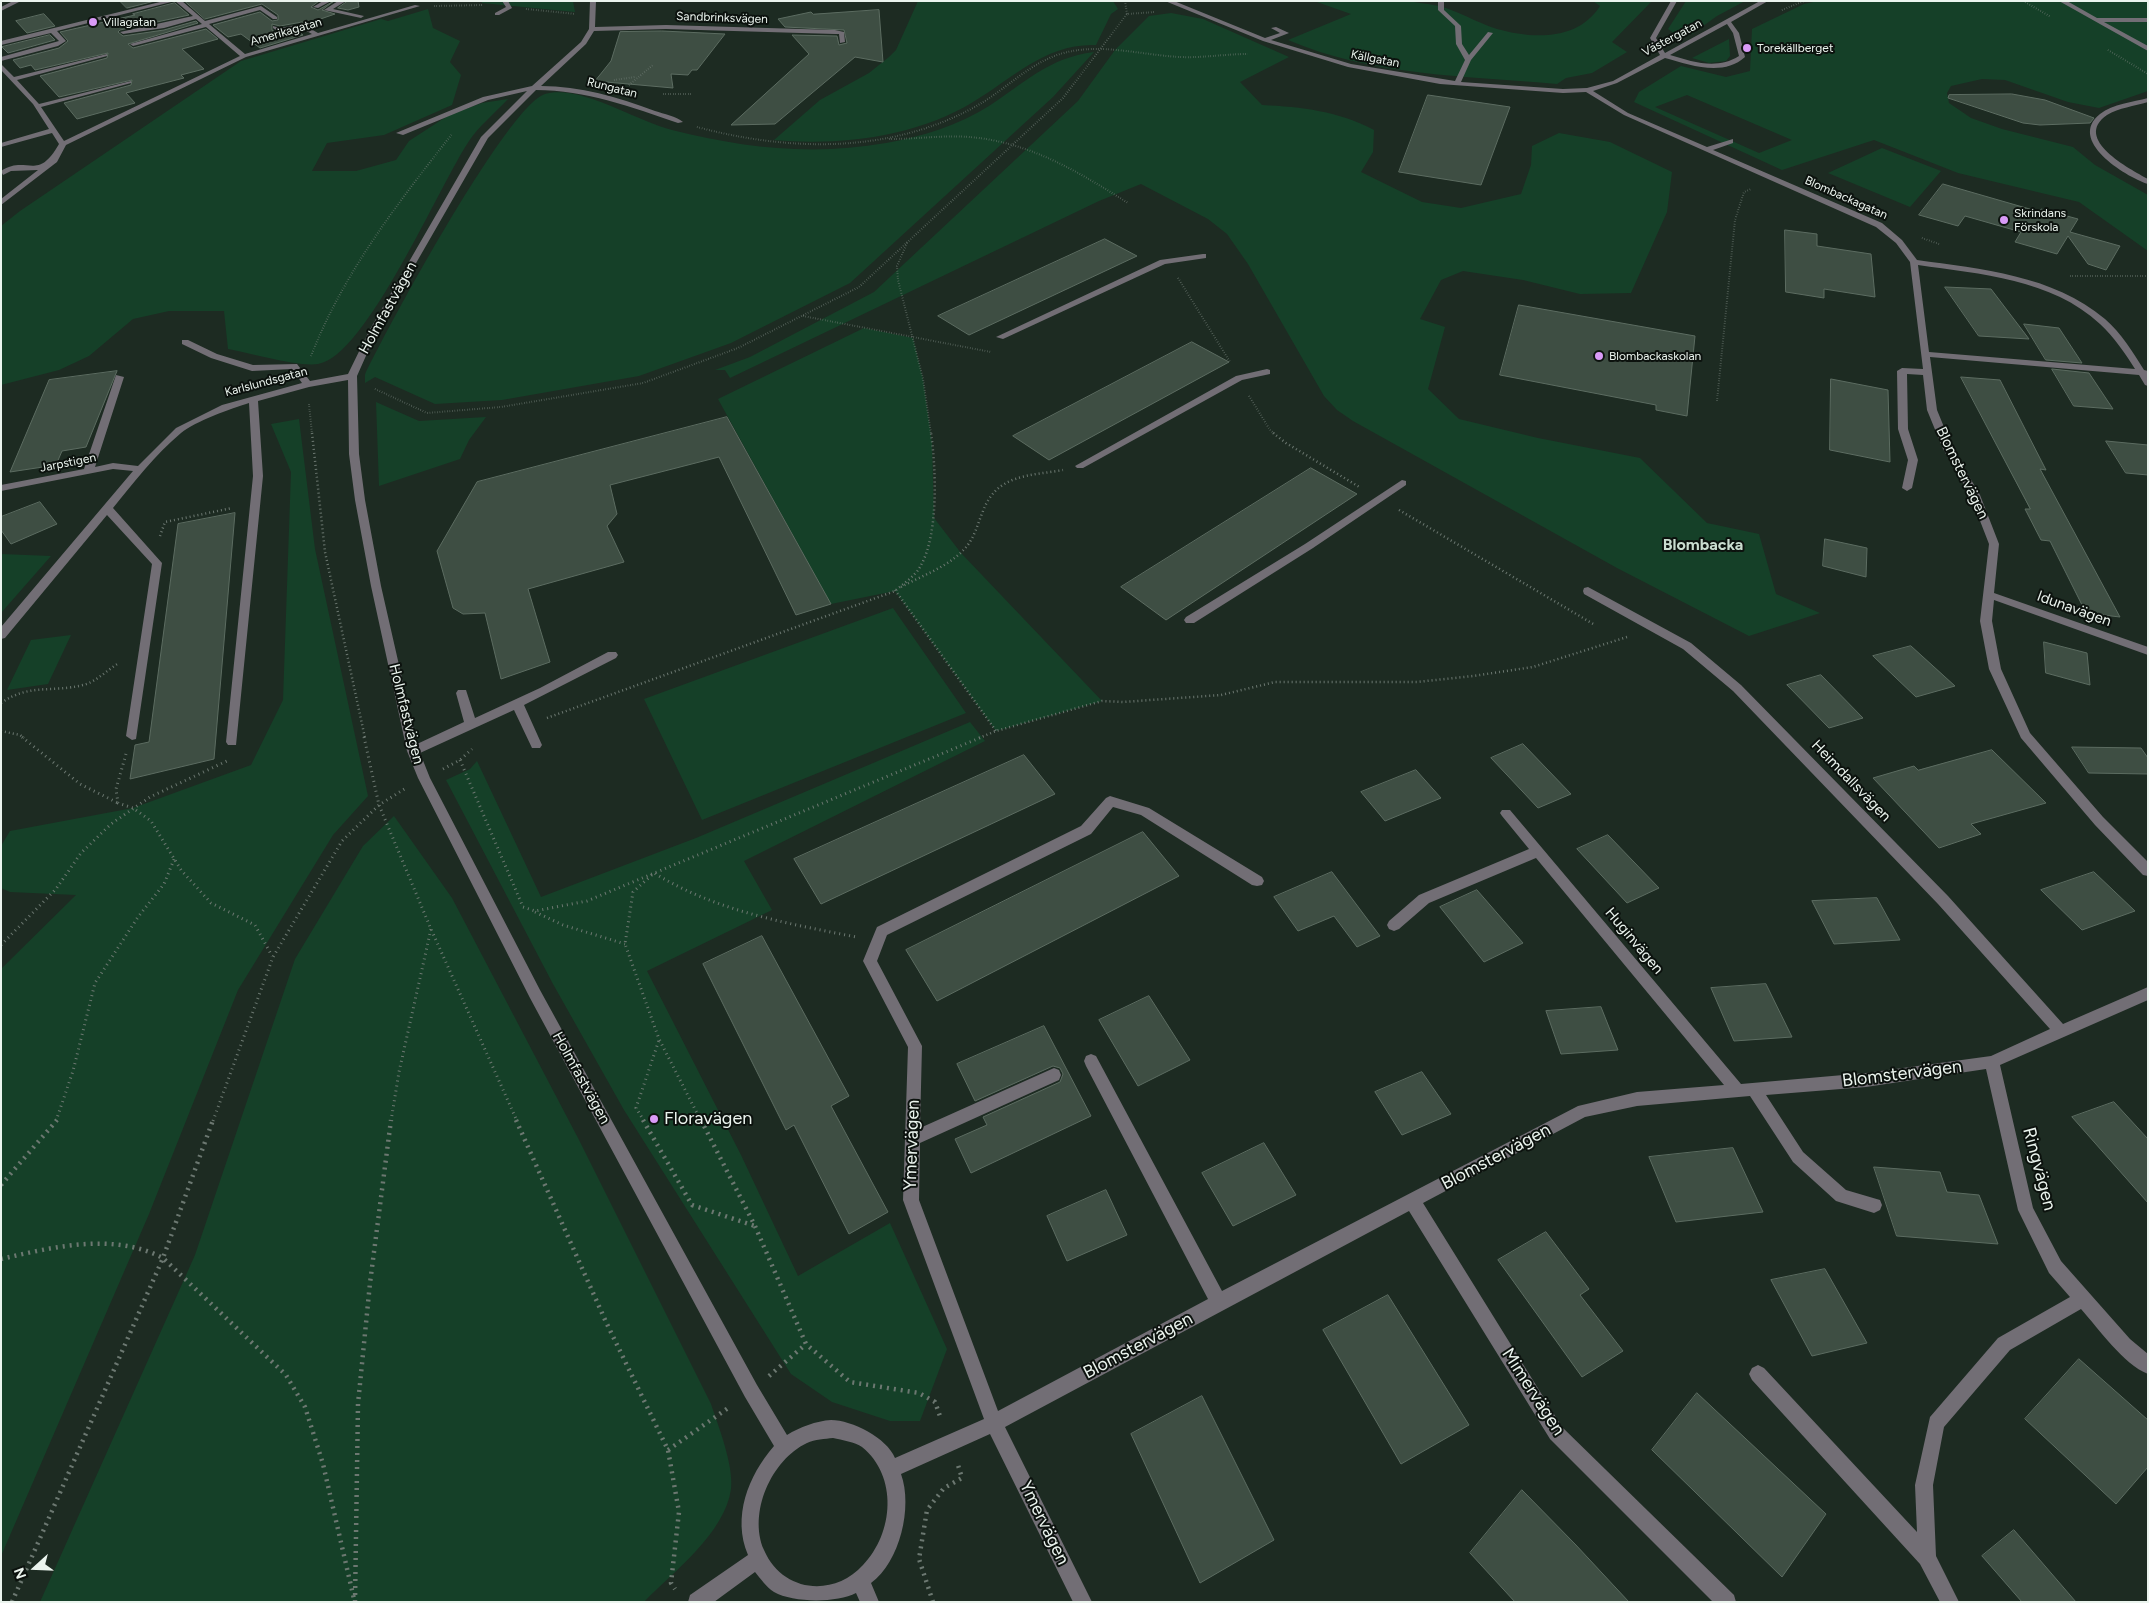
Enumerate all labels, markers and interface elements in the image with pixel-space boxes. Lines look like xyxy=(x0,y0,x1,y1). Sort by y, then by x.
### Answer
street label: Sandbrinksvägen xyxy=(676,9,768,27)
place label: Villagatan xyxy=(103,15,156,29)
street label: Amerikagatan xyxy=(248,15,324,49)
marker: Villagatan xyxy=(87,16,99,28)
street label: Västergatan xyxy=(1640,16,1704,60)
place label: Torekällberget xyxy=(1757,41,1833,55)
marker: Torekällberget xyxy=(1741,42,1753,54)
street label: Källgatan xyxy=(1349,47,1401,71)
street label: Rungatan xyxy=(585,75,639,101)
street label: Blombackagatan xyxy=(1802,173,1890,223)
place label: Skrindans Förskola xyxy=(2014,206,2066,234)
marker: Skrindans Förskola xyxy=(1998,214,2010,226)
street label: Holmfastvägen xyxy=(355,259,421,357)
place label: Blombackaskolan xyxy=(1609,349,1701,363)
marker: Blombackaskolan xyxy=(1593,350,1605,362)
street label: Karlslundsgatan xyxy=(223,364,309,400)
street label: Blomstervägen xyxy=(1932,424,1992,522)
street label: Jarpstigen xyxy=(39,451,97,475)
district label: Blombacka xyxy=(1663,535,1743,555)
street label: Idunavägen xyxy=(2034,587,2114,631)
street label: Holmfastvägen xyxy=(385,662,427,766)
street label: Heimdallsvägen xyxy=(1808,736,1894,826)
street label: Huginvägen xyxy=(1601,904,1667,978)
street label: Holmfastvägen xyxy=(548,1029,614,1127)
street label: Blomstervägen xyxy=(1841,1056,1963,1092)
street label: Ymervägen xyxy=(900,1099,924,1191)
place label: Floravägen xyxy=(664,1108,752,1130)
marker: Floravägen xyxy=(648,1113,660,1125)
street label: Blomstervägen xyxy=(1438,1119,1554,1195)
street label: Ringvägen xyxy=(2018,1125,2060,1213)
street label: Blomstervägen xyxy=(1080,1308,1196,1384)
street label: Mimervägen xyxy=(1497,1344,1569,1440)
street label: Ymervägen xyxy=(1014,1478,1074,1568)
north arrow xyxy=(10,1543,60,1593)
text: N xyxy=(11,1565,30,1581)

